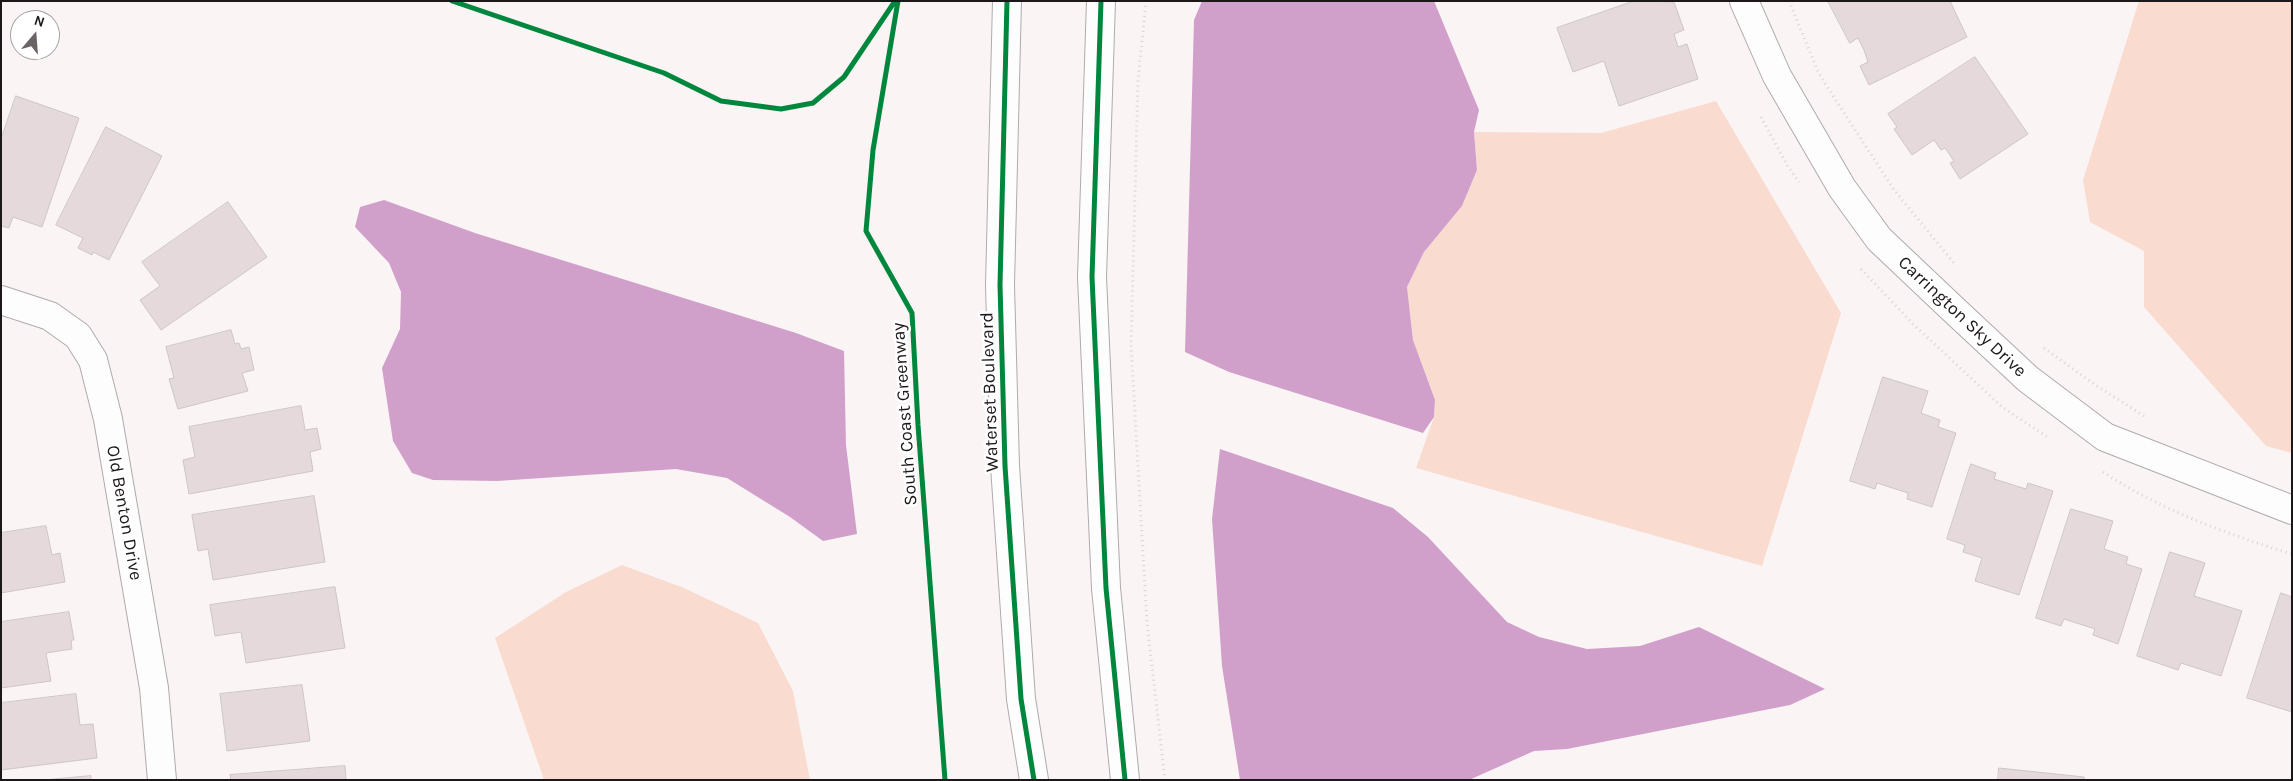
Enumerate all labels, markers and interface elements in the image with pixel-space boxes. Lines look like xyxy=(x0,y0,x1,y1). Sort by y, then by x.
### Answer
north arrow xyxy=(10,10,60,60)
text: N xyxy=(32,12,47,31)
street label: Carrington Sky Drive xyxy=(1893,252,2031,382)
street label: Waterset Boulevard xyxy=(976,312,1004,472)
street label: South Coast Greenway xyxy=(888,322,922,506)
street label: Old Benton Drive xyxy=(101,444,147,582)

